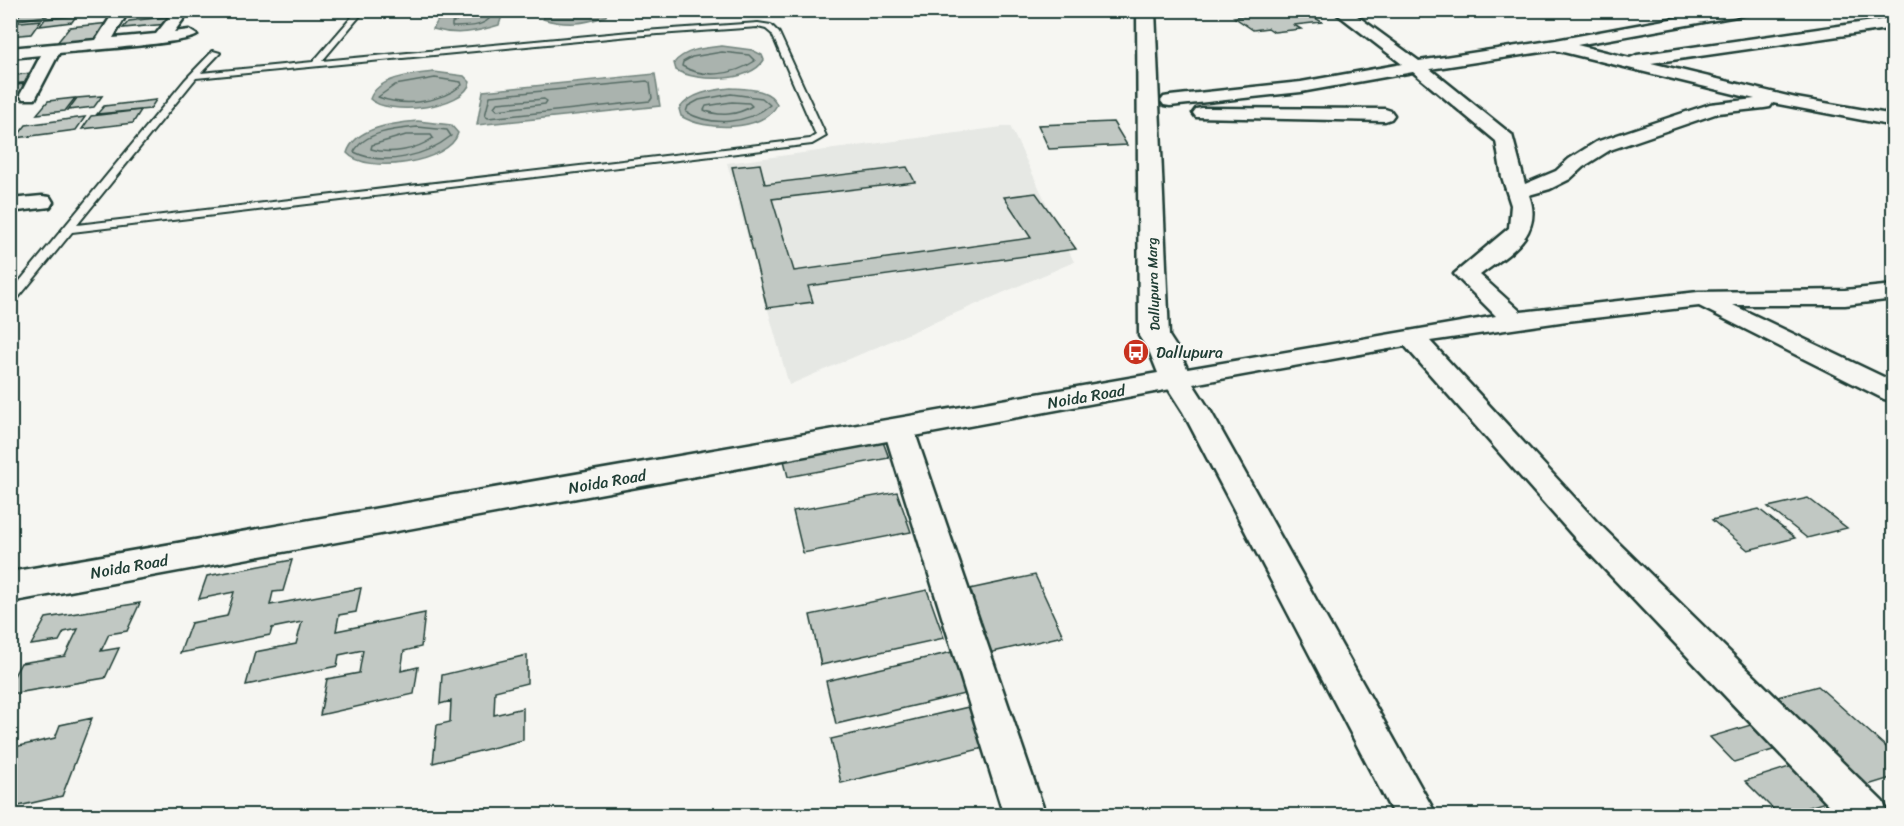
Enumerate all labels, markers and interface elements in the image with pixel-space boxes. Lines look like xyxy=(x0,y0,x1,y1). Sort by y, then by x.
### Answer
street label: Dallupura Marg xyxy=(1139,237,1168,331)
bus stop icon: Dallupura xyxy=(1121,337,1151,367)
place label: Dallupura xyxy=(1156,338,1223,367)
street label: Noida Road xyxy=(1045,375,1129,418)
street label: Noida Road xyxy=(566,460,650,503)
street label: Noida Road xyxy=(88,545,172,588)

